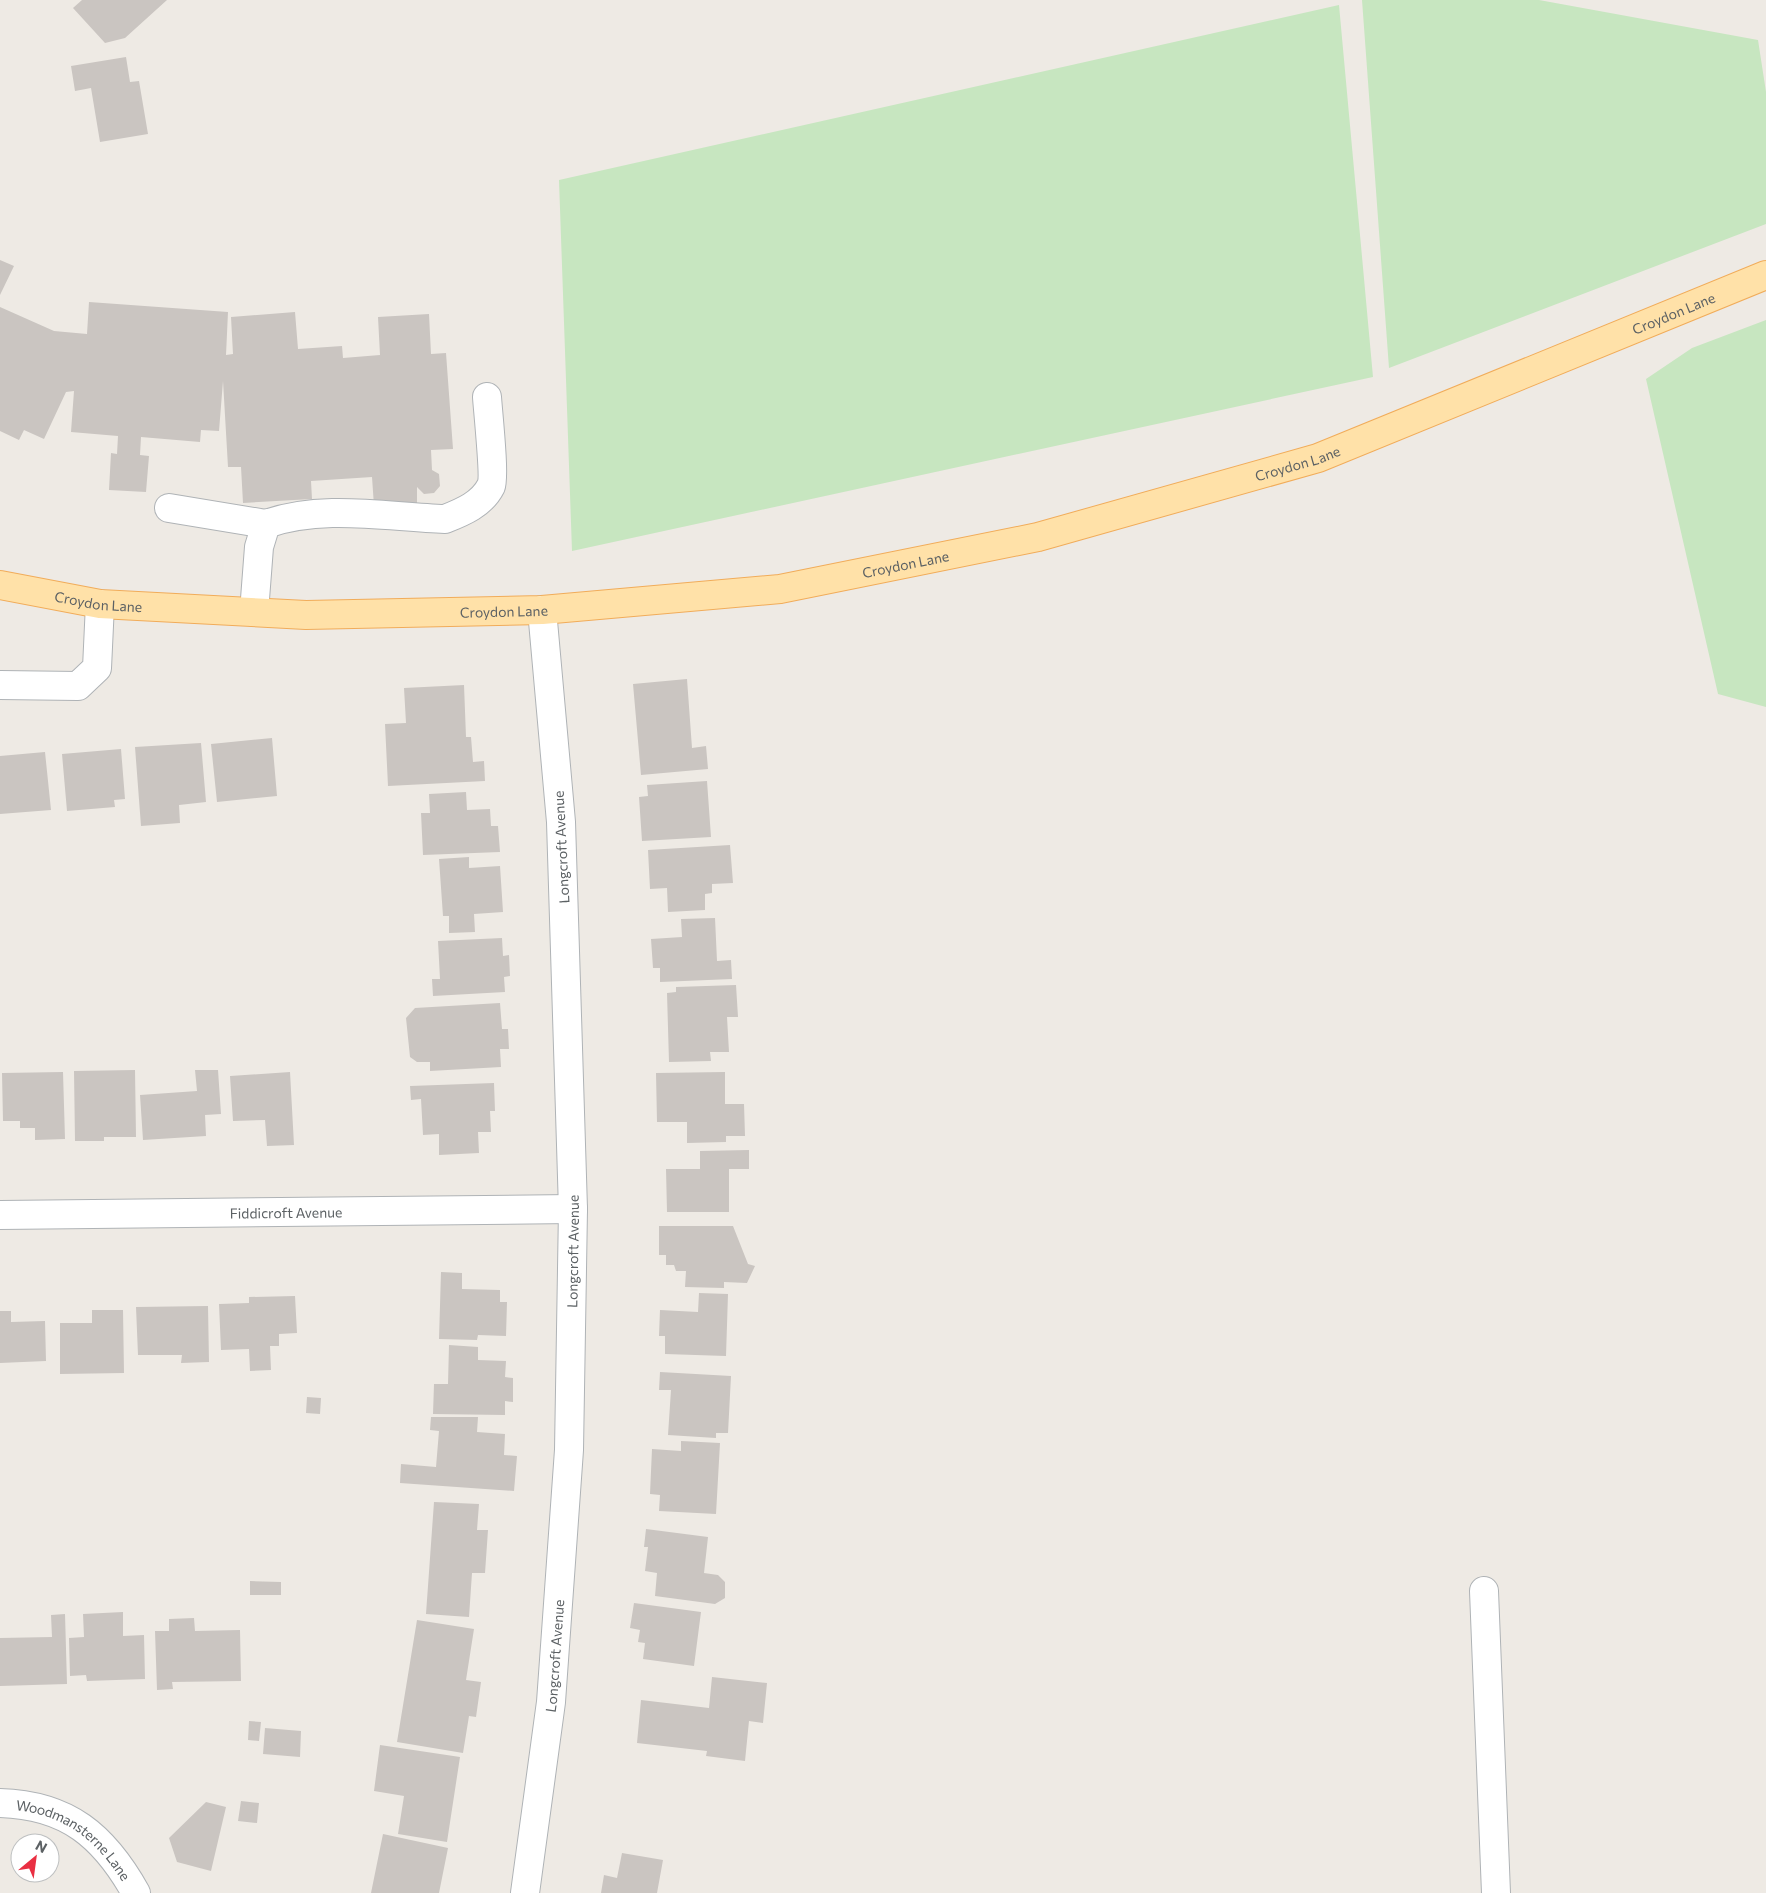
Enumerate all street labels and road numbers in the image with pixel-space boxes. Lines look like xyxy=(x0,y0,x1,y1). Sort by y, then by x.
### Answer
street label: Croydon Lane xyxy=(1629,288,1717,337)
street label: Croydon Lane xyxy=(1253,441,1342,484)
street label: Croydon Lane xyxy=(861,547,950,581)
street label: Croydon Lane xyxy=(53,587,143,615)
street label: Croydon Lane xyxy=(460,601,549,620)
street label: Longcroft Avenue xyxy=(550,790,572,904)
street label: Longcroft Avenue xyxy=(563,1195,582,1308)
street label: Fiddicroft Avenue xyxy=(230,1203,342,1221)
street label: Longcroft Avenue xyxy=(541,1599,567,1713)
street label: Woodmansterne Lane xyxy=(15,1796,135,1883)

